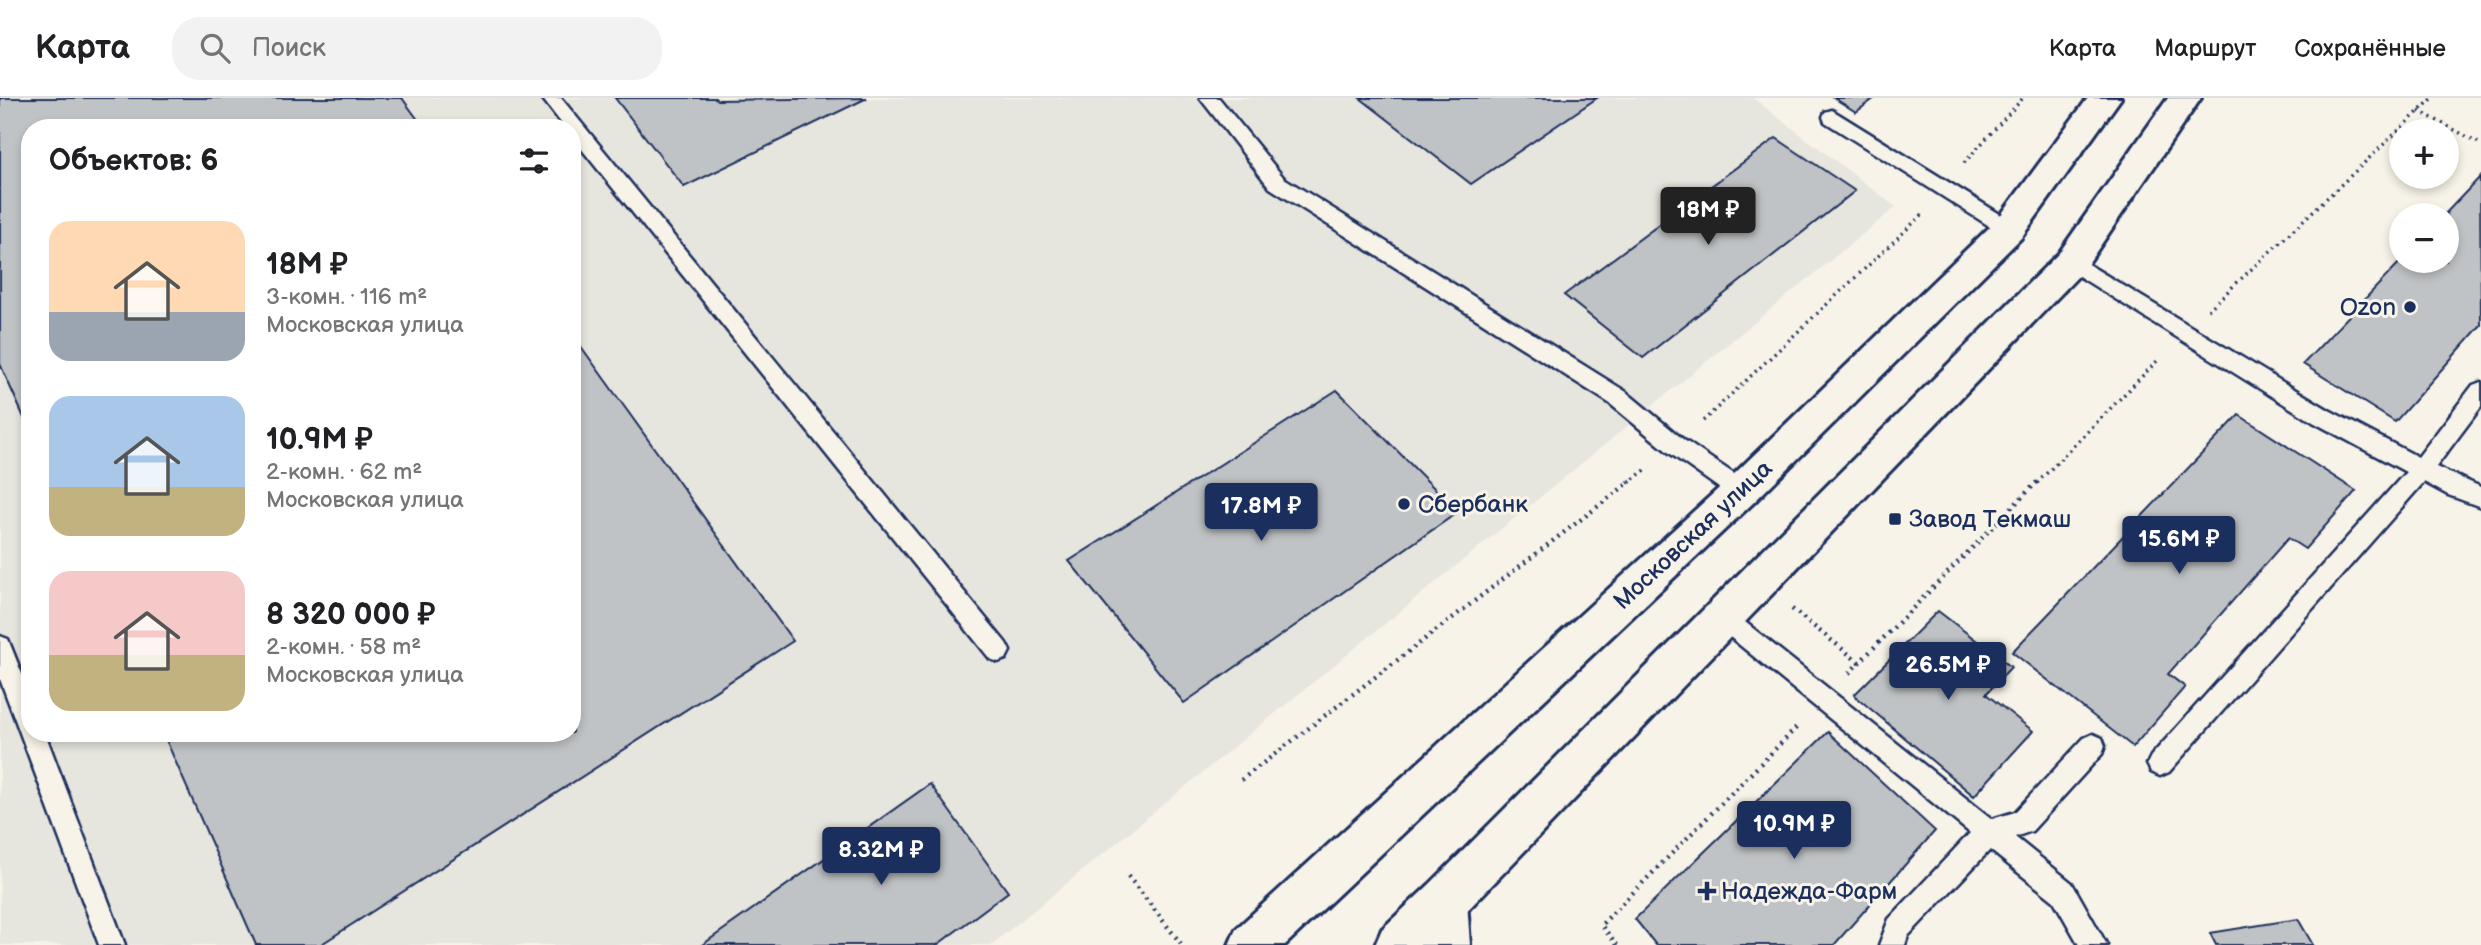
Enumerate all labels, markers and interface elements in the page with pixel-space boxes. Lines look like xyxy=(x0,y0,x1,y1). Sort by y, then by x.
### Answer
search box xyxy=(172,17,662,80)
text: Карта xyxy=(35,28,130,68)
icon: search xyxy=(196,29,234,67)
text: Поиск xyxy=(252,33,326,64)
text: Карта xyxy=(2049,34,2116,63)
text: Маршрут xyxy=(2154,34,2256,63)
text: Сохранённые xyxy=(2294,34,2446,63)
map controls xyxy=(2389,119,2459,273)
button: + xyxy=(2389,119,2459,189)
icon: filters xyxy=(515,142,553,180)
text: Объектов: 6 xyxy=(49,143,218,179)
pin: 18M ₽ xyxy=(1659,188,1757,247)
text: 18M ₽ xyxy=(1677,196,1739,224)
button: − xyxy=(2389,203,2459,273)
text: 18M ₽ xyxy=(266,247,348,283)
icon: home xyxy=(105,249,189,333)
text: 3-комн. · 116 m² xyxy=(266,283,427,311)
place label: Ozon xyxy=(2340,293,2396,322)
marker: Ozon xyxy=(2402,299,2418,315)
text: Московская улица xyxy=(266,311,464,339)
text: 10.9M ₽ xyxy=(266,422,373,458)
icon: home xyxy=(105,424,189,508)
street label: Московская улица xyxy=(1608,454,1778,616)
text: 2-комн. · 62 m² xyxy=(266,458,422,486)
pin: 17.8M ₽ xyxy=(1196,484,1326,543)
text: Московская улица xyxy=(266,486,464,514)
place label: Сбербанк xyxy=(1418,490,1528,519)
text: 17.8M ₽ xyxy=(1221,492,1301,520)
marker: Сбербанк xyxy=(1396,496,1412,512)
place label: Завод Текмаш xyxy=(1909,505,2071,534)
marker: Завод Текмаш xyxy=(1887,511,1903,527)
pin: 15.6M ₽ xyxy=(2114,517,2244,576)
text: 15.6M ₽ xyxy=(2138,525,2220,553)
text: 8 320 000 ₽ xyxy=(266,597,436,633)
icon: home xyxy=(105,599,189,683)
text: 2-комн. · 58 m² xyxy=(266,633,421,661)
pin: 26.5M ₽ xyxy=(1883,642,2013,702)
text: 26.5M ₽ xyxy=(1905,651,1991,679)
text: Московская улица xyxy=(266,661,464,689)
pin: 10.9M ₽ xyxy=(1729,802,1859,861)
text: 10.9M ₽ xyxy=(1753,810,1835,838)
pin: 8.32M ₽ xyxy=(816,828,946,887)
text: 8.32M ₽ xyxy=(838,836,924,864)
place label: Надежда-Фарм xyxy=(1721,877,1897,906)
marker: Надежда-Фарм xyxy=(1699,883,1715,899)

